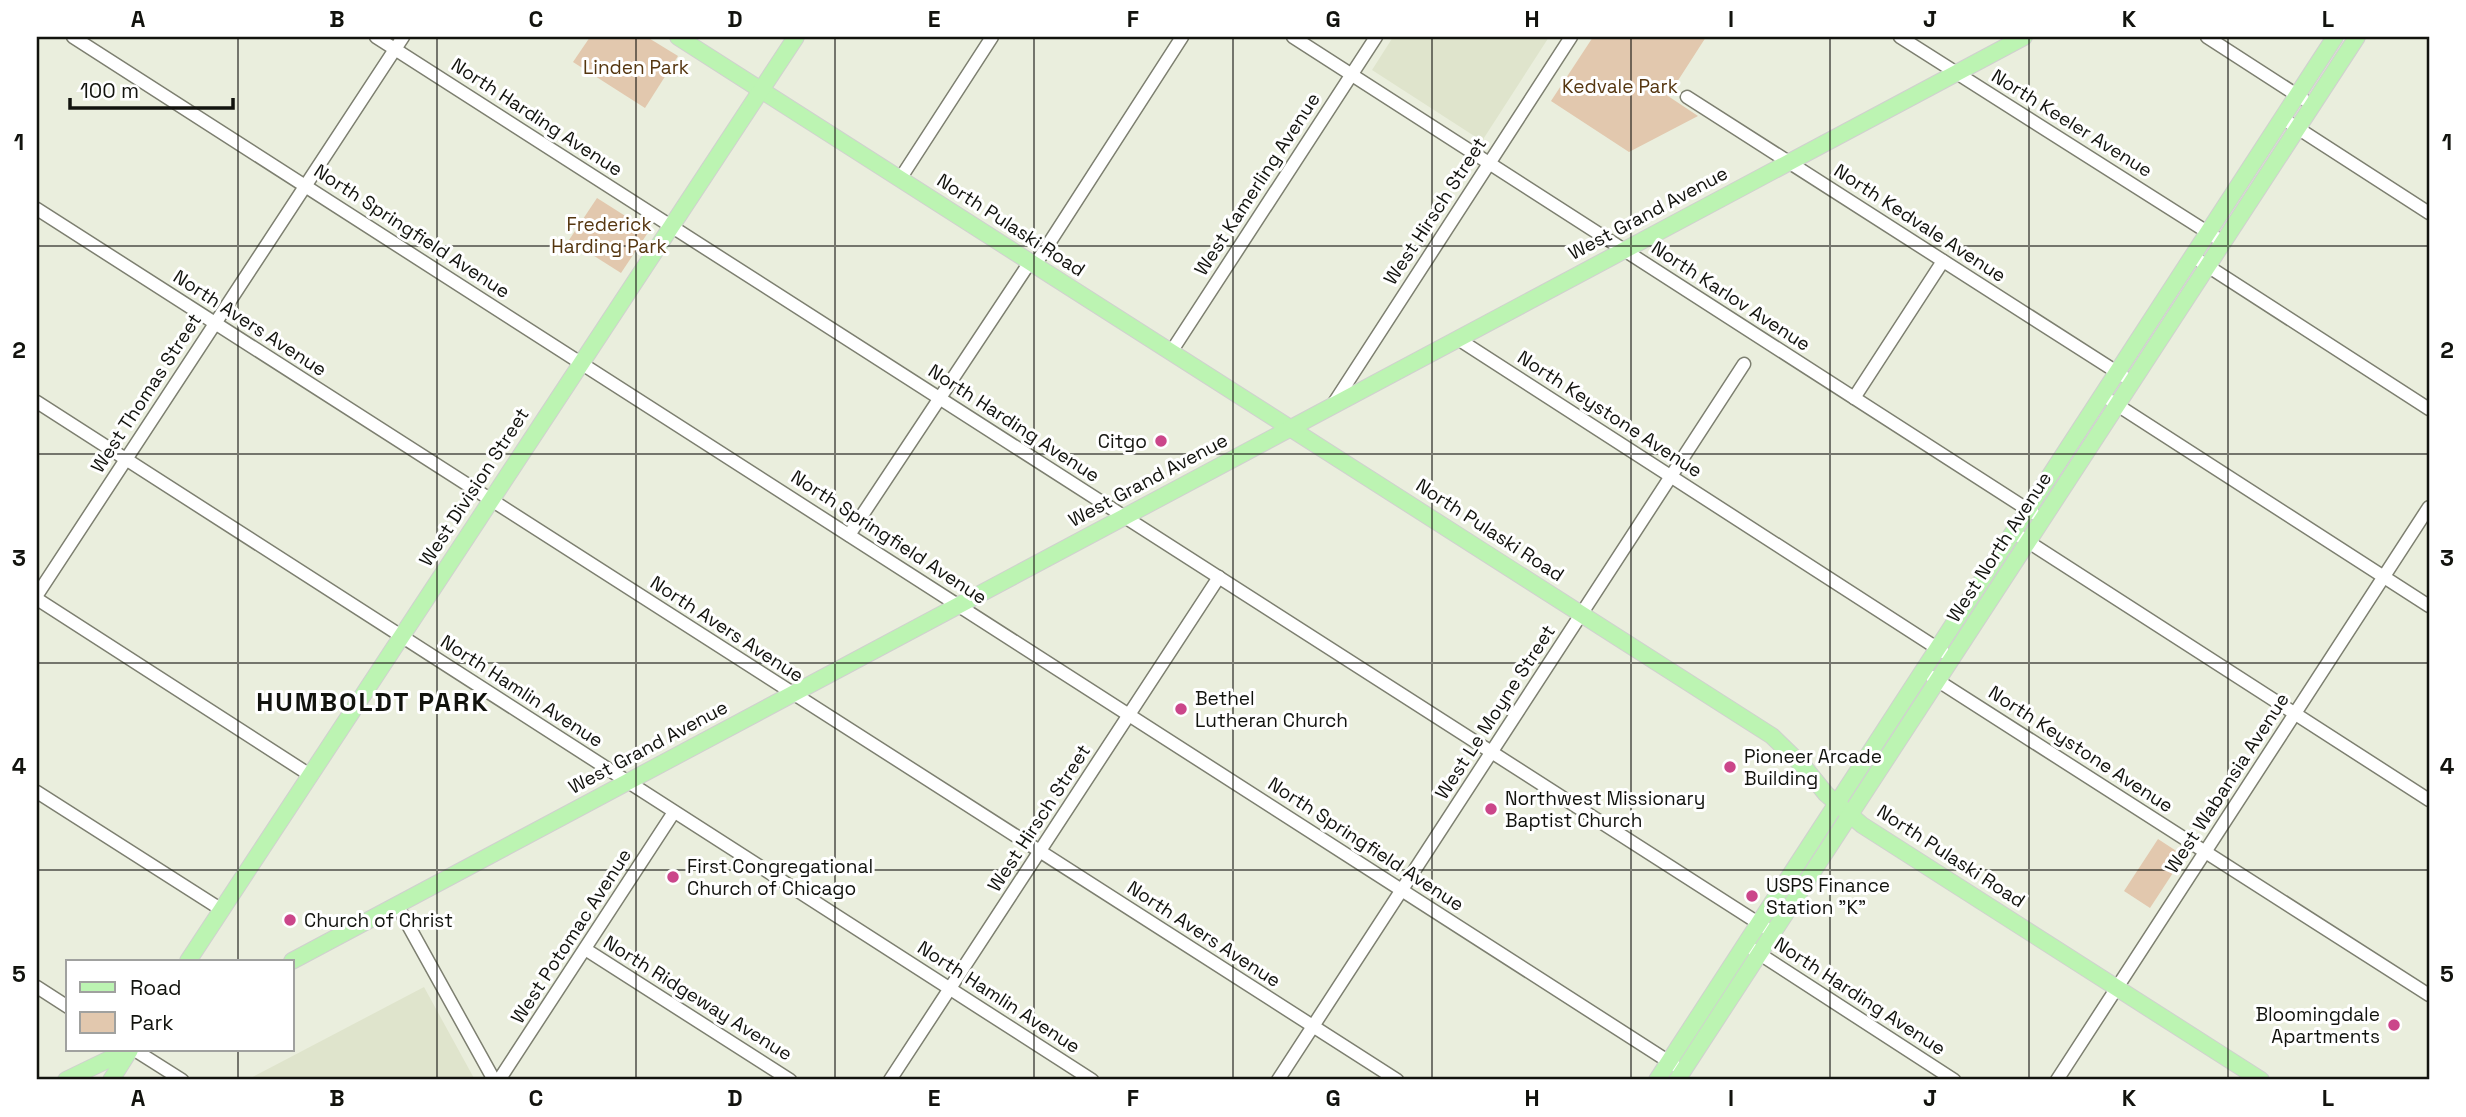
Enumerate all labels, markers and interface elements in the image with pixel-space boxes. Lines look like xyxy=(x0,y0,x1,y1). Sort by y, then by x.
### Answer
text: A xyxy=(131,4,146,34)
text: B xyxy=(329,4,345,34)
text: C xyxy=(529,4,543,34)
text: D xyxy=(727,4,743,34)
text: E xyxy=(928,4,940,34)
text: F xyxy=(1127,4,1139,34)
text: G xyxy=(1325,4,1341,34)
text: H xyxy=(1524,4,1540,34)
text: I xyxy=(1728,4,1734,34)
text: J xyxy=(1923,4,1937,34)
text: K xyxy=(2122,4,2137,34)
text: L xyxy=(2322,4,2334,34)
street label: North Harding Avenue xyxy=(447,52,627,182)
park label: Linden Park xyxy=(583,55,689,80)
street label: North Keeler Avenue xyxy=(1987,63,2157,183)
scale bar xyxy=(70,66,233,110)
park label: Kedvale Park xyxy=(1562,74,1678,99)
text: 100 m xyxy=(80,77,139,104)
street label: West Kamerling Avenue xyxy=(1188,88,1326,280)
text: 1 xyxy=(14,127,24,157)
text: 1 xyxy=(2442,127,2452,157)
street label: West Hirsch Street xyxy=(1378,132,1492,290)
street label: North Springfield Avenue xyxy=(309,158,515,304)
street label: North Kedvale Avenue xyxy=(1829,158,2011,288)
street label: West Grand Avenue xyxy=(1564,160,1732,266)
street label: North Pulaski Road xyxy=(932,168,1090,282)
park label: Frederick Harding Park xyxy=(551,212,667,259)
street label: North Karlov Avenue xyxy=(1647,235,1815,357)
street label: North Avers Avenue xyxy=(169,264,331,382)
street label: West Thomas Street xyxy=(85,309,207,477)
text: 2 xyxy=(12,335,26,365)
text: 2 xyxy=(2440,335,2454,365)
street label: North Keystone Avenue xyxy=(1513,345,1707,483)
street label: North Harding Avenue xyxy=(924,358,1104,488)
street label: West Division Street xyxy=(413,403,535,571)
street label: West Grand Avenue xyxy=(1064,427,1232,533)
place label: Citgo xyxy=(1098,429,1147,454)
marker: Citgo xyxy=(1153,433,1169,449)
street label: North Springfield Avenue xyxy=(786,464,992,610)
street label: West North Avenue xyxy=(1941,467,2057,627)
street label: North Pulaski Road xyxy=(1411,473,1569,587)
text: 3 xyxy=(12,543,26,573)
text: 3 xyxy=(2440,543,2454,573)
street label: North Avers Avenue xyxy=(646,570,808,688)
street label: West Le Moyne Street xyxy=(1429,620,1561,804)
street label: North Hamlin Avenue xyxy=(436,629,608,753)
street label: North Keystone Avenue xyxy=(1984,680,2178,818)
district label: HUMBOLDT PARK xyxy=(256,685,490,719)
place label: Bethel Lutheran Church xyxy=(1195,686,1348,733)
street label: West Wabansia Avenue xyxy=(2159,688,2295,878)
street label: West Grand Avenue xyxy=(564,694,732,800)
marker: Bethel Lutheran Church xyxy=(1173,701,1189,717)
street label: West Hirsch Street xyxy=(982,739,1096,897)
place label: Pioneer Arcade Building xyxy=(1744,744,1882,791)
text: 4 xyxy=(12,751,27,781)
text: 4 xyxy=(2440,751,2455,781)
marker: Pioneer Arcade Building xyxy=(1722,759,1738,775)
street label: North Springfield Avenue xyxy=(1263,771,1469,917)
place label: Northwest Missionary Baptist Church xyxy=(1505,786,1705,833)
street label: North Pulaski Road xyxy=(1872,799,2030,913)
marker: Northwest Missionary Baptist Church xyxy=(1483,801,1499,817)
street label: West Potomac Avenue xyxy=(505,844,637,1028)
place label: First Congregational Church of Chicago xyxy=(687,854,873,901)
marker: First Congregational Church of Chicago xyxy=(665,869,681,885)
place label: USPS Finance Station "K" xyxy=(1766,873,1890,920)
street label: North Avers Avenue xyxy=(1123,875,1285,993)
marker: USPS Finance Station "K" xyxy=(1744,888,1760,904)
place label: Church of Christ xyxy=(304,908,453,933)
marker: Church of Christ xyxy=(282,912,298,928)
street label: North Ridgeway Avenue xyxy=(599,930,797,1066)
street label: North Harding Avenue xyxy=(1770,931,1950,1061)
street label: North Hamlin Avenue xyxy=(913,935,1085,1059)
text: 5 xyxy=(12,959,26,989)
text: 5 xyxy=(2440,959,2454,989)
legend xyxy=(66,960,294,1050)
text: Road xyxy=(130,974,182,1001)
place label: Bloomingdale Apartments xyxy=(2255,1002,2380,1049)
text: Park xyxy=(130,1009,174,1036)
marker: Bloomingdale Apartments xyxy=(2386,1017,2402,1033)
text: A xyxy=(131,1083,146,1113)
text: B xyxy=(329,1083,345,1113)
text: C xyxy=(529,1083,543,1113)
text: D xyxy=(727,1083,743,1113)
text: E xyxy=(928,1083,940,1113)
text: F xyxy=(1127,1083,1139,1113)
text: G xyxy=(1325,1083,1341,1113)
text: H xyxy=(1524,1083,1540,1113)
text: I xyxy=(1728,1083,1734,1113)
text: J xyxy=(1923,1083,1937,1113)
text: K xyxy=(2122,1083,2137,1113)
text: L xyxy=(2322,1083,2334,1113)

